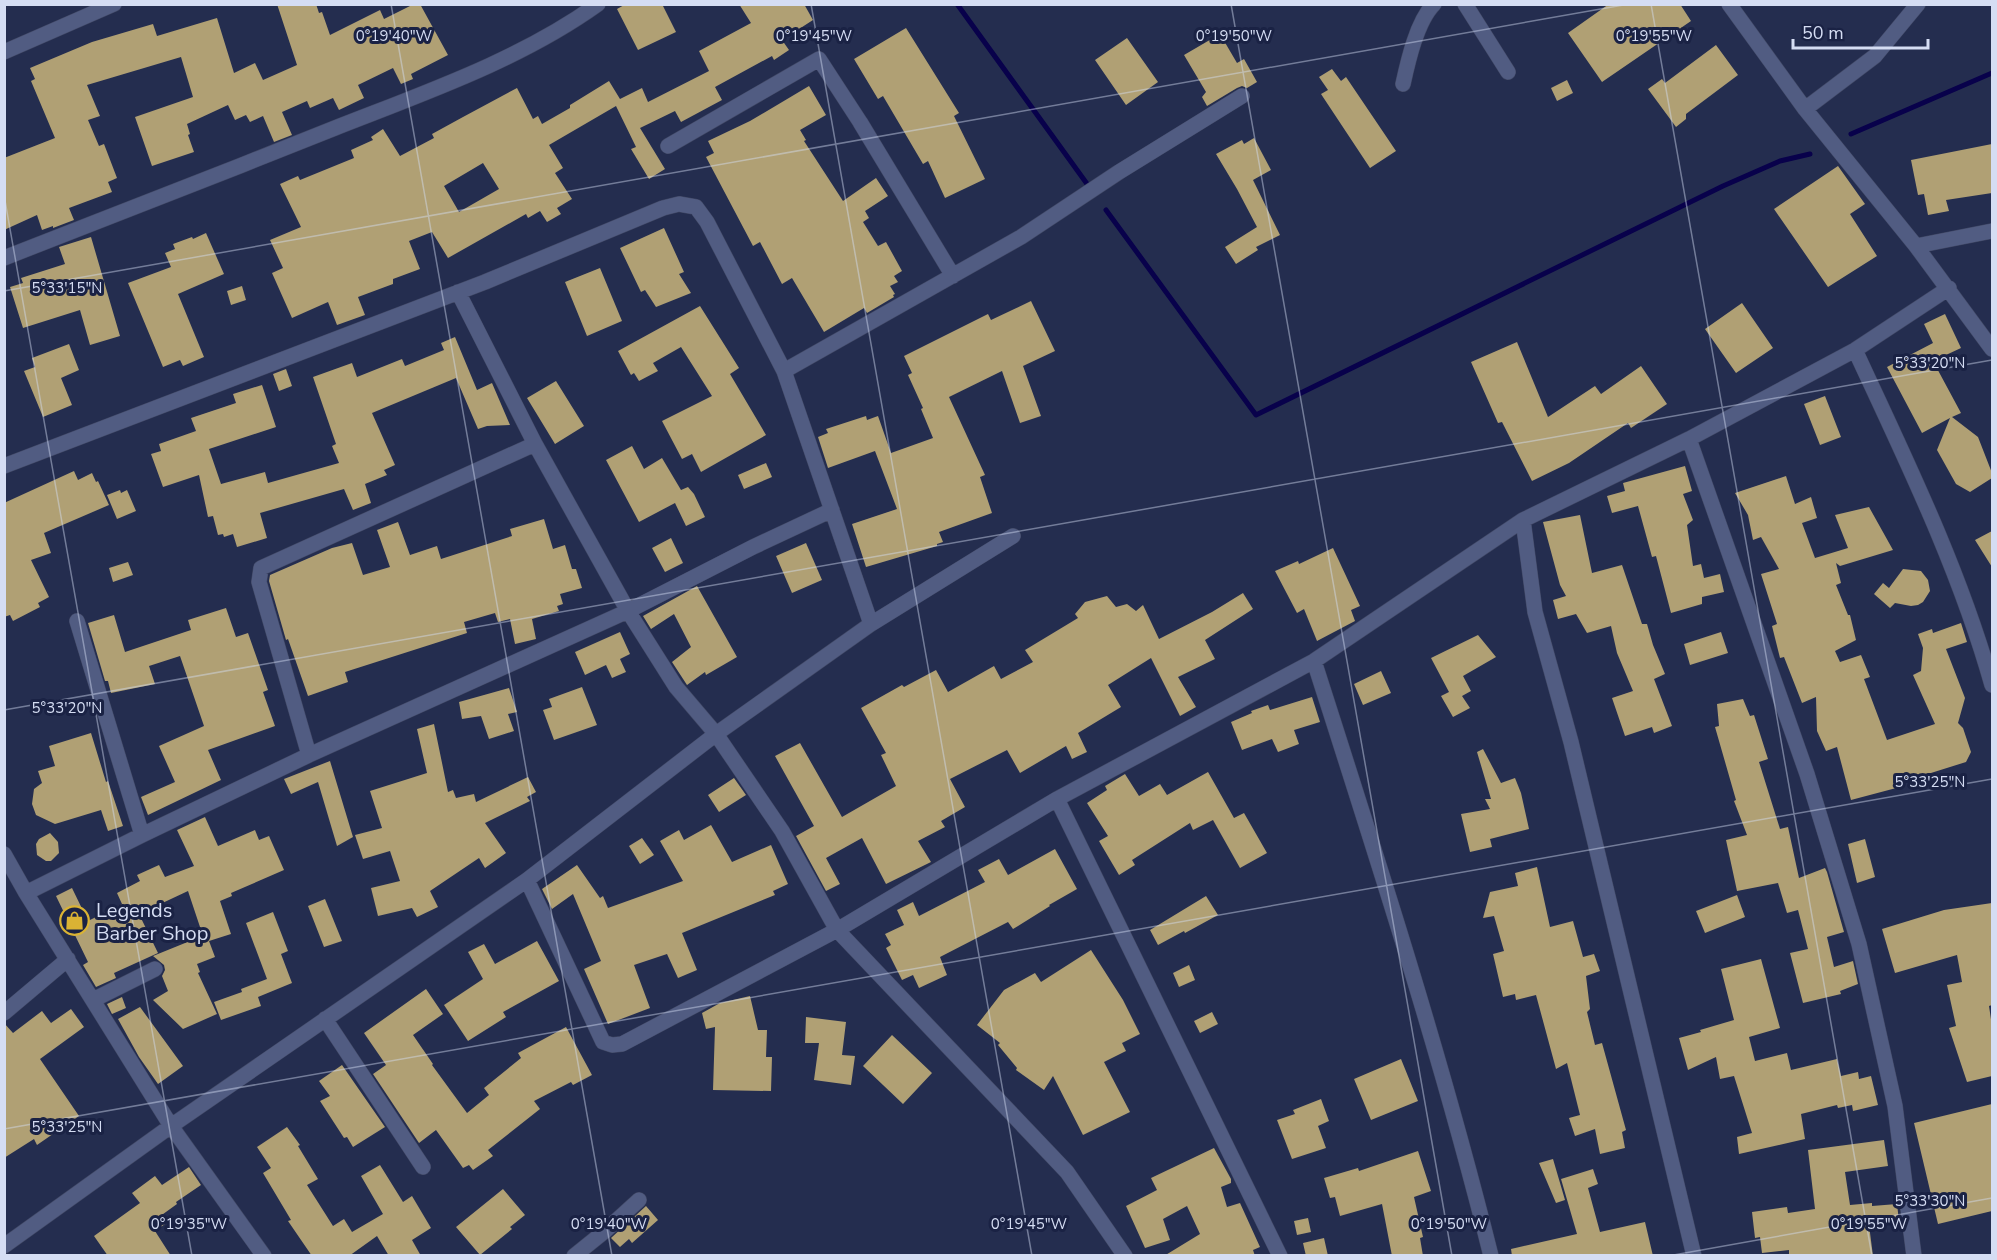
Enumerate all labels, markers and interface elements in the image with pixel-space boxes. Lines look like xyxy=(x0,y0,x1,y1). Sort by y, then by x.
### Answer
scale bar xyxy=(1793,12,1928,50)
text: 50 m xyxy=(1802,21,1844,45)
text: 0°19'40"W xyxy=(356,26,433,46)
text: 0°19'45"W xyxy=(776,26,853,46)
text: 0°19'50"W xyxy=(1196,26,1273,46)
text: 0°19'55"W xyxy=(1616,26,1693,46)
text: 5°33'15"N xyxy=(32,278,102,298)
text: 5°33'20"N xyxy=(1895,353,1965,373)
text: 5°33'20"N xyxy=(32,698,102,718)
text: 5°33'25"N xyxy=(1895,772,1965,792)
place label: Legends Barber Shop xyxy=(96,897,208,947)
shop icon: Legends Barber Shop xyxy=(59,905,91,937)
text: 5°33'25"N xyxy=(32,1117,102,1137)
text: 5°33'30"N xyxy=(1895,1191,1965,1211)
text: 0°19'35"W xyxy=(151,1214,228,1234)
text: 0°19'40"W xyxy=(571,1214,648,1234)
text: 0°19'45"W xyxy=(991,1214,1068,1234)
text: 0°19'50"W xyxy=(1411,1214,1488,1234)
text: 0°19'55"W xyxy=(1831,1214,1908,1234)

